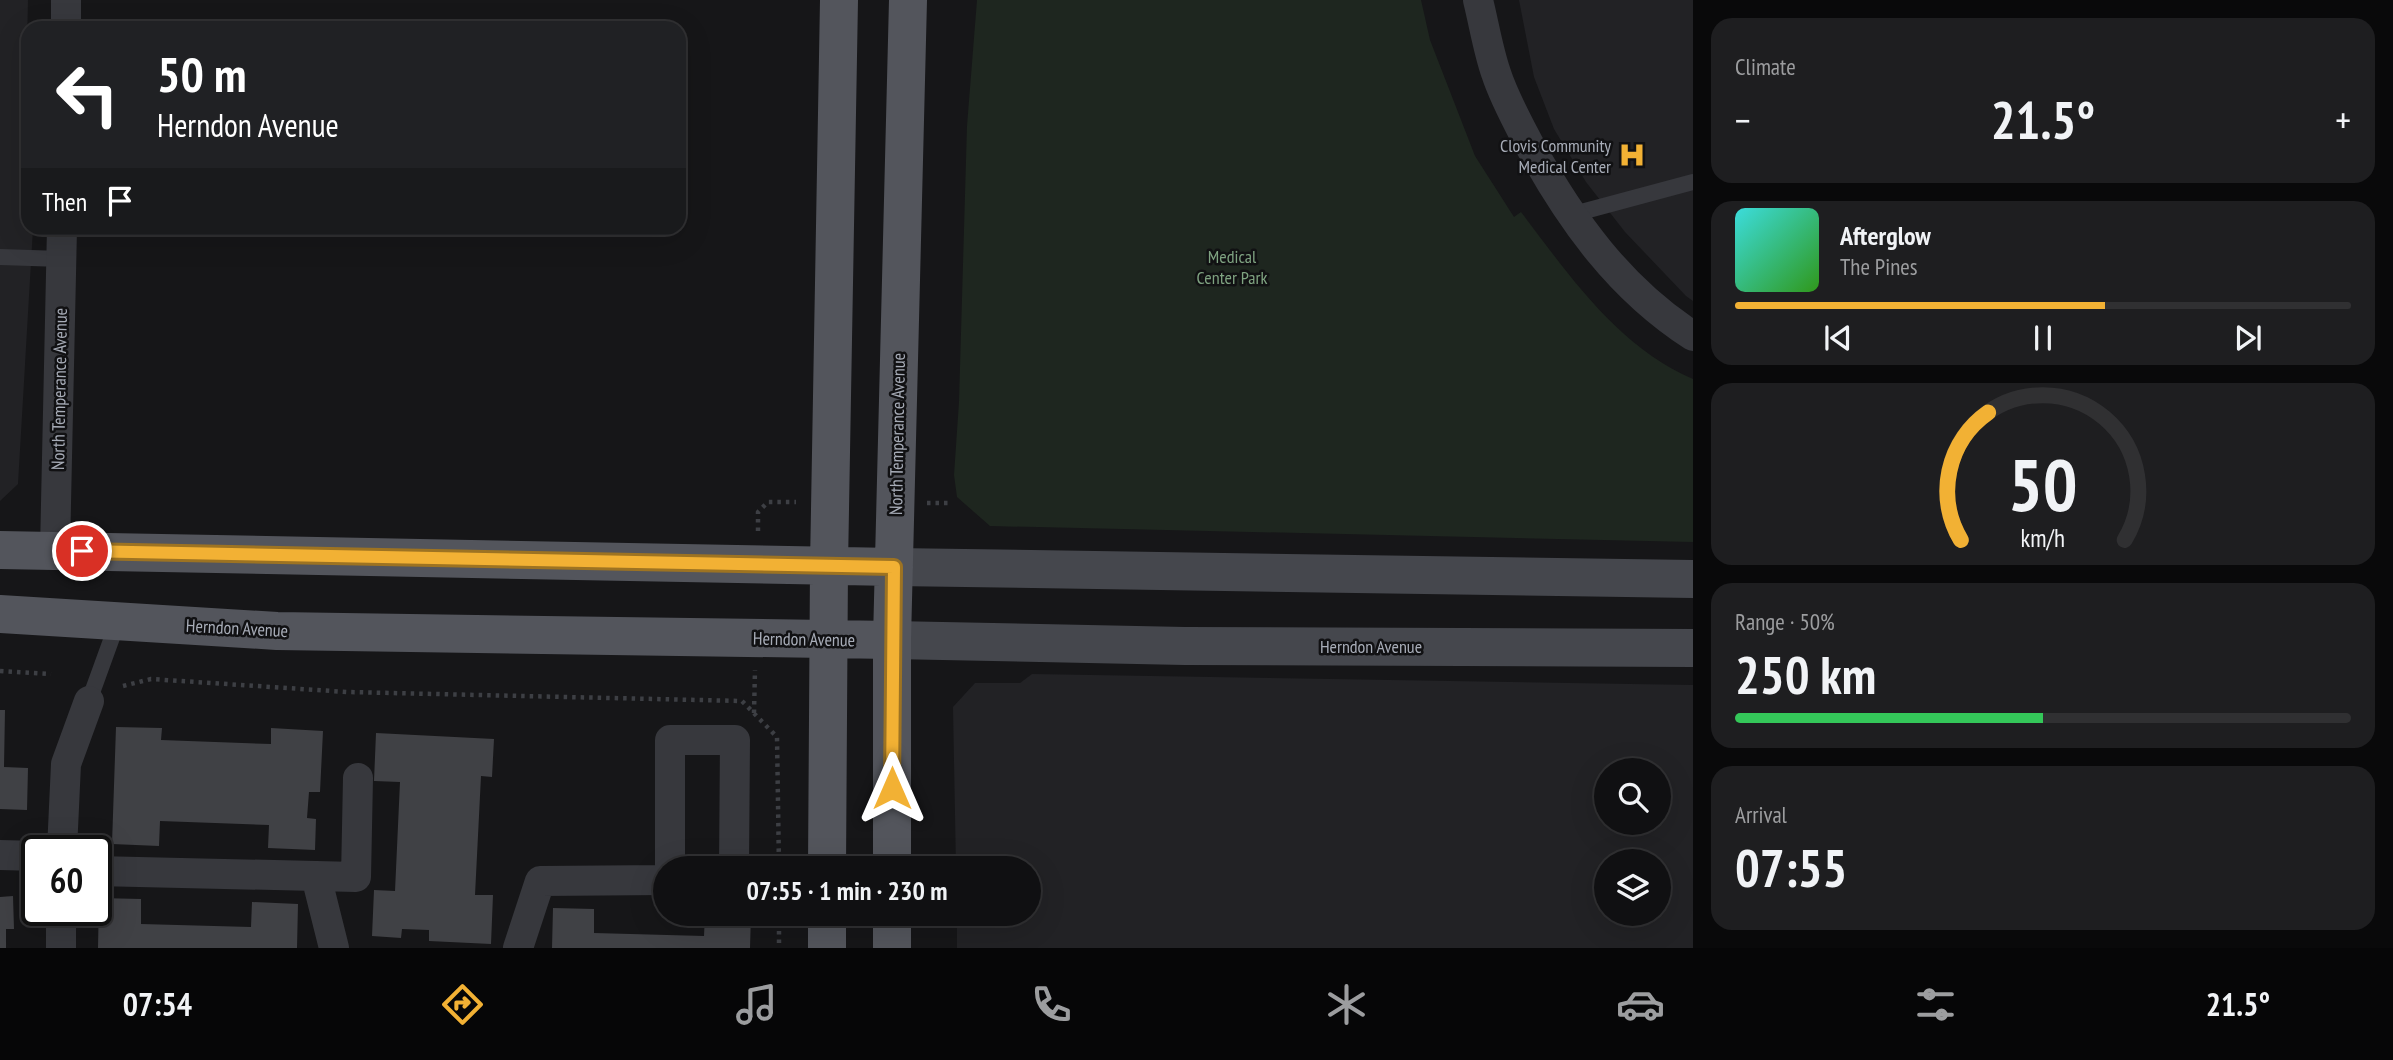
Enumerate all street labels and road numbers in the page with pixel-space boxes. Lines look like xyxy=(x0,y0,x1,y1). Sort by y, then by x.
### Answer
street label: North Temperance Avenue xyxy=(46,308,72,470)
street label: North Temperance Avenue xyxy=(884,353,910,515)
street label: Herndon Avenue xyxy=(185,614,289,642)
street label: Herndon Avenue xyxy=(753,627,855,651)
street label: Herndon Avenue xyxy=(1320,635,1422,658)

